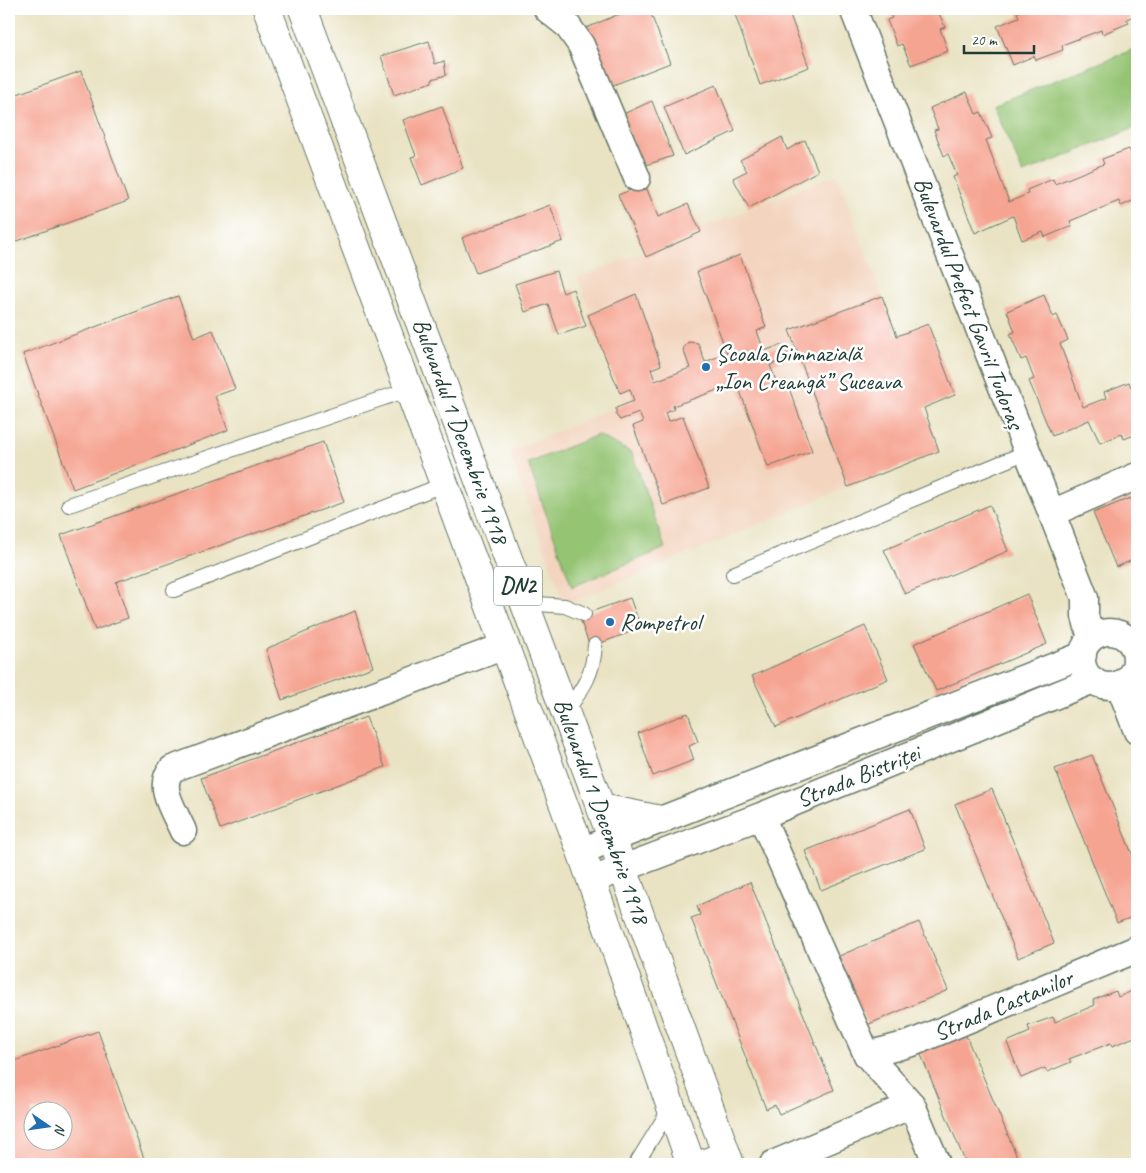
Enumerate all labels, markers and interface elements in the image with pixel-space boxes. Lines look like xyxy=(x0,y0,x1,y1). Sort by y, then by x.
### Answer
scale bar xyxy=(964,22,1034,54)
text: 20 m xyxy=(971,31,998,50)
street label: Bulevardul Prefect Gavril Tudoraș xyxy=(907,173,1032,436)
street label: Bulevardul 1 Decembrie 1918 xyxy=(406,314,516,550)
place label: Școala Gimnazială „Ion Creangă” Suceava xyxy=(716,338,903,396)
marker: Școala Gimnazială „Ion Creangă” Suceava xyxy=(700,361,712,373)
road number: DN2 xyxy=(494,566,542,606)
place label: Rompetrol xyxy=(620,607,704,637)
marker: Rompetrol xyxy=(604,616,616,628)
street label: Bulevardul 1 Decembrie 1918 xyxy=(547,694,657,930)
street label: Strada Bistriței xyxy=(792,737,926,814)
street label: Strada Castanilor xyxy=(929,961,1079,1048)
north arrow xyxy=(22,1100,72,1150)
text: N xyxy=(50,1123,69,1137)

